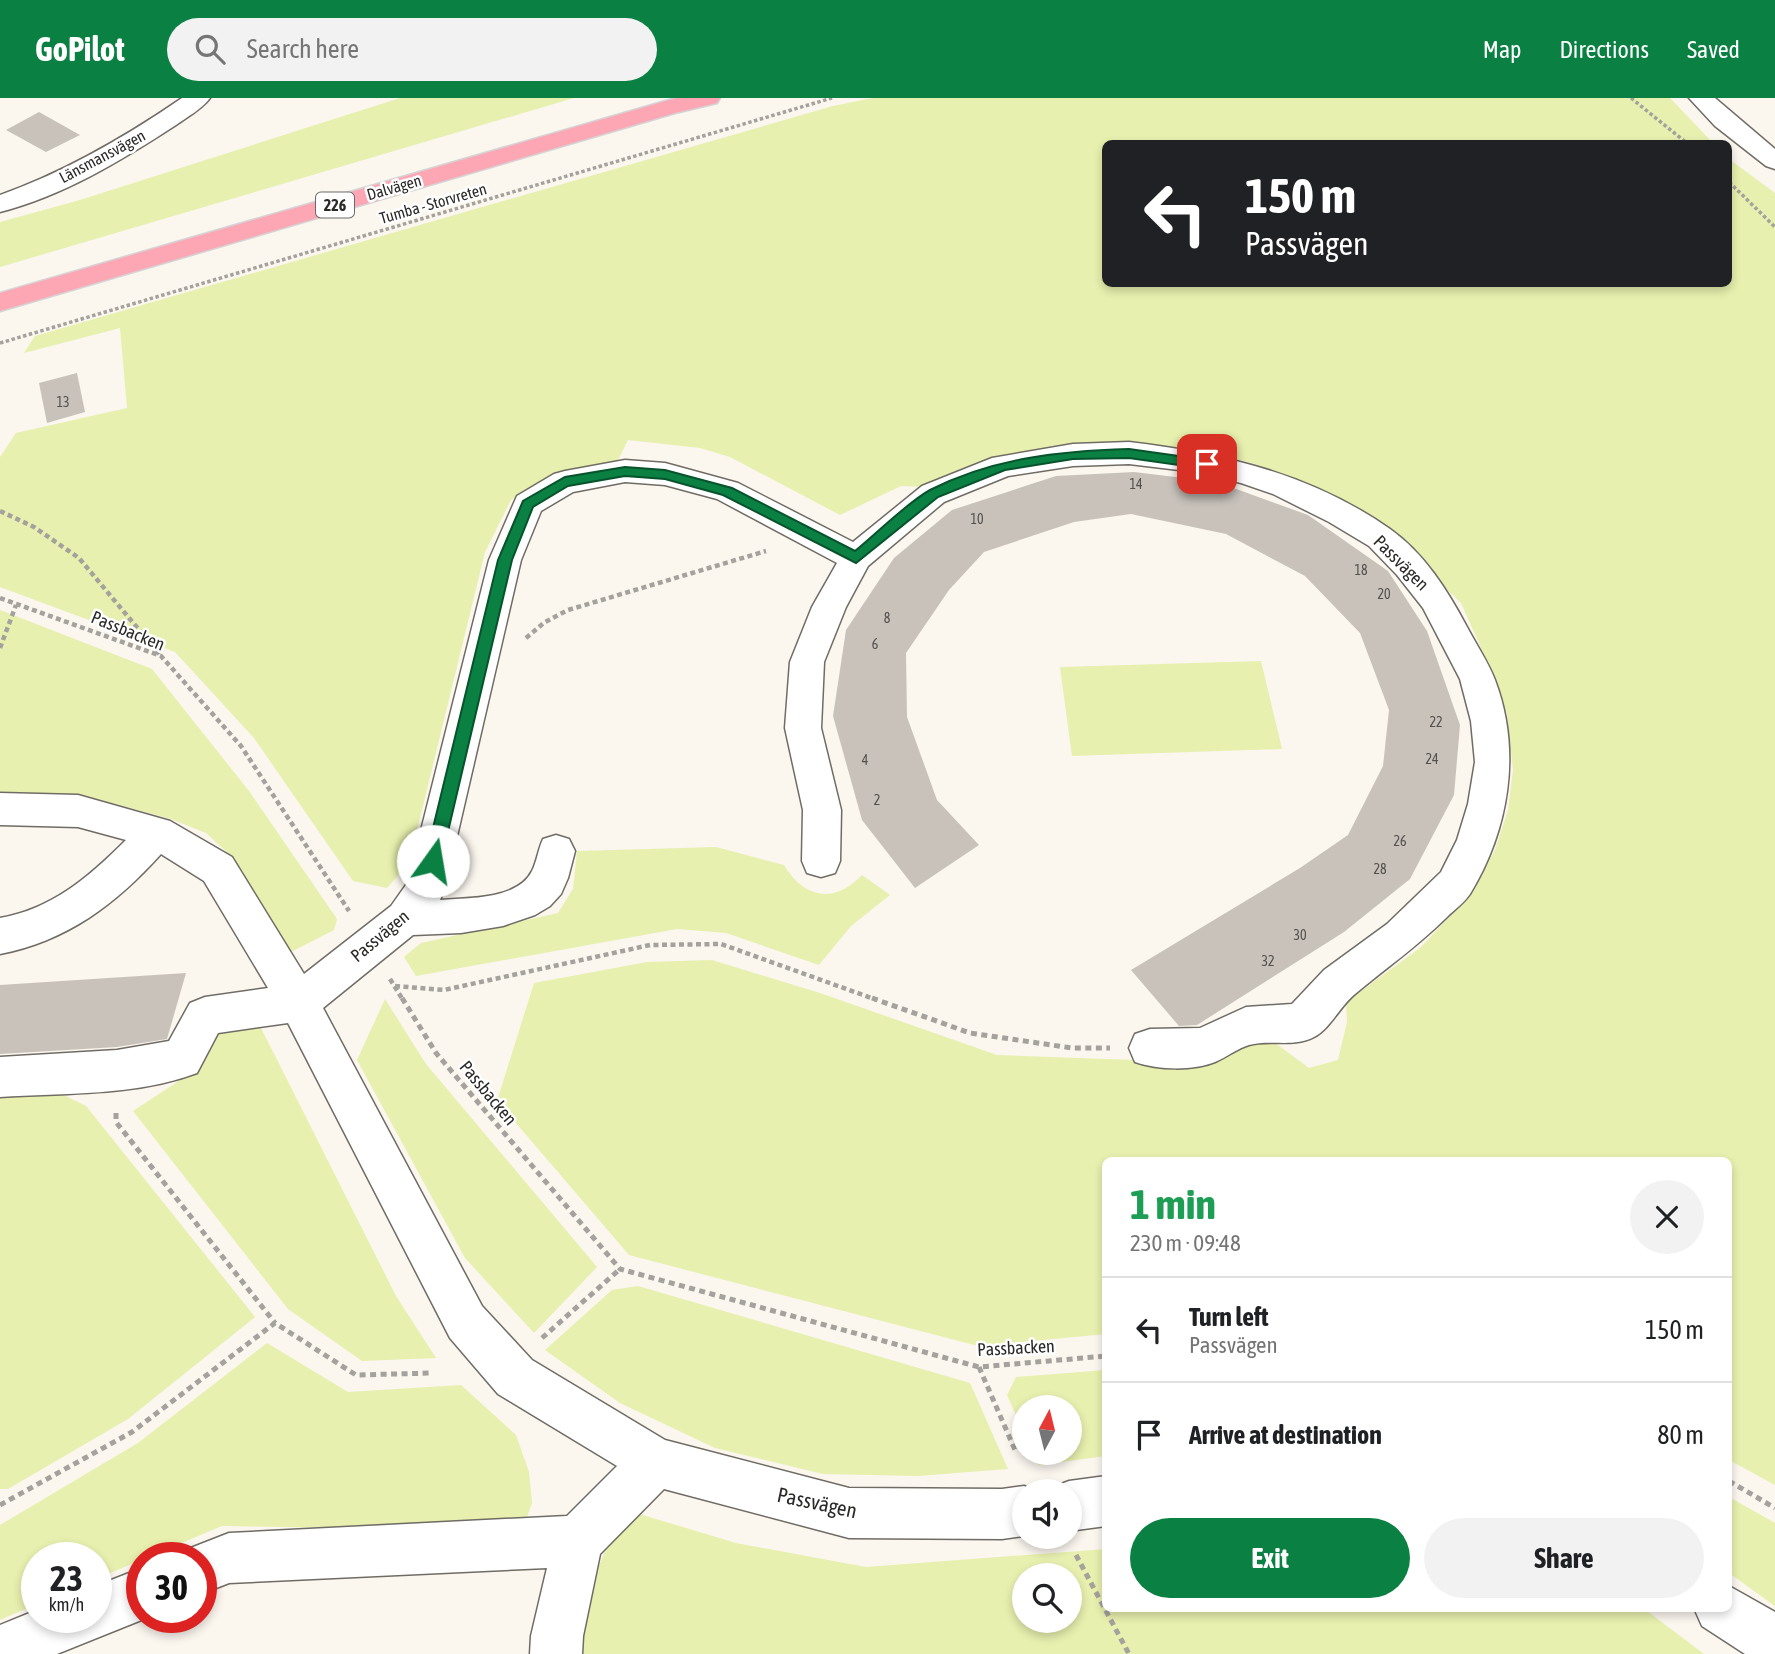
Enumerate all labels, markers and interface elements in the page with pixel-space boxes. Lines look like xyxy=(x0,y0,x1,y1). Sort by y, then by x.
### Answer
search box xyxy=(167,18,657,81)
text: GoPilot xyxy=(35,30,125,68)
icon: search xyxy=(191,30,229,68)
text: Search here xyxy=(247,34,359,64)
text: Map xyxy=(1483,36,1521,63)
text: Directions xyxy=(1559,36,1649,63)
text: Saved xyxy=(1687,36,1740,63)
street label: Länsmansvägen xyxy=(56,126,149,187)
text: 150 m xyxy=(1245,167,1356,223)
icon: left xyxy=(1130,168,1221,259)
street label: Dalvägen xyxy=(365,171,424,204)
street label: Tumba - Storvreten xyxy=(377,179,489,227)
road number: 226 xyxy=(316,192,354,218)
text: Passvägen xyxy=(1245,225,1368,262)
house number: 13 xyxy=(56,394,70,410)
pin xyxy=(1177,434,1237,494)
icon: arrive xyxy=(1188,445,1226,483)
house number: 14 xyxy=(1129,476,1143,492)
house number: 10 xyxy=(970,511,984,527)
street label: Passvägen xyxy=(1369,531,1433,595)
house number: 18 xyxy=(1354,562,1368,578)
house number: 20 xyxy=(1377,586,1391,602)
street label: Passbacken xyxy=(88,606,168,655)
house number: 8 xyxy=(884,610,891,626)
house number: 6 xyxy=(872,636,879,652)
house number: 22 xyxy=(1429,714,1443,730)
house number: 24 xyxy=(1425,751,1439,767)
house number: 4 xyxy=(862,752,869,768)
house number: 2 xyxy=(874,792,880,808)
position arrow xyxy=(396,824,470,898)
house number: 26 xyxy=(1393,833,1407,849)
house number: 28 xyxy=(1373,861,1387,877)
street label: Passvägen xyxy=(346,905,413,966)
house number: 30 xyxy=(1293,927,1307,943)
house number: 32 xyxy=(1261,953,1275,969)
street label: Passbacken xyxy=(455,1056,521,1129)
text: 1 min xyxy=(1130,1180,1216,1228)
button: close xyxy=(1630,1180,1704,1254)
text: 230 m · 09:48 xyxy=(1130,1230,1241,1256)
text: Turn left xyxy=(1189,1302,1269,1332)
icon: left xyxy=(1130,1311,1168,1349)
text: 150 m xyxy=(1645,1315,1704,1345)
text: Passvägen xyxy=(1189,1332,1278,1358)
street label: Passbacken xyxy=(977,1335,1055,1360)
north arrow xyxy=(1012,1395,1082,1465)
map controls xyxy=(1012,1395,1082,1633)
icon: arrive xyxy=(1130,1416,1168,1454)
text: Arrive at destination xyxy=(1189,1420,1382,1450)
text: 80 m xyxy=(1657,1420,1704,1450)
button: sound xyxy=(1012,1479,1082,1549)
street label: Passvägen xyxy=(775,1482,859,1522)
button: Exit xyxy=(1130,1518,1410,1598)
button: Share xyxy=(1424,1518,1704,1598)
speed limit sign: 30 xyxy=(126,1542,217,1633)
text: 23 xyxy=(50,1558,83,1598)
button: search xyxy=(1012,1563,1082,1633)
text: km/h xyxy=(49,1594,84,1615)

